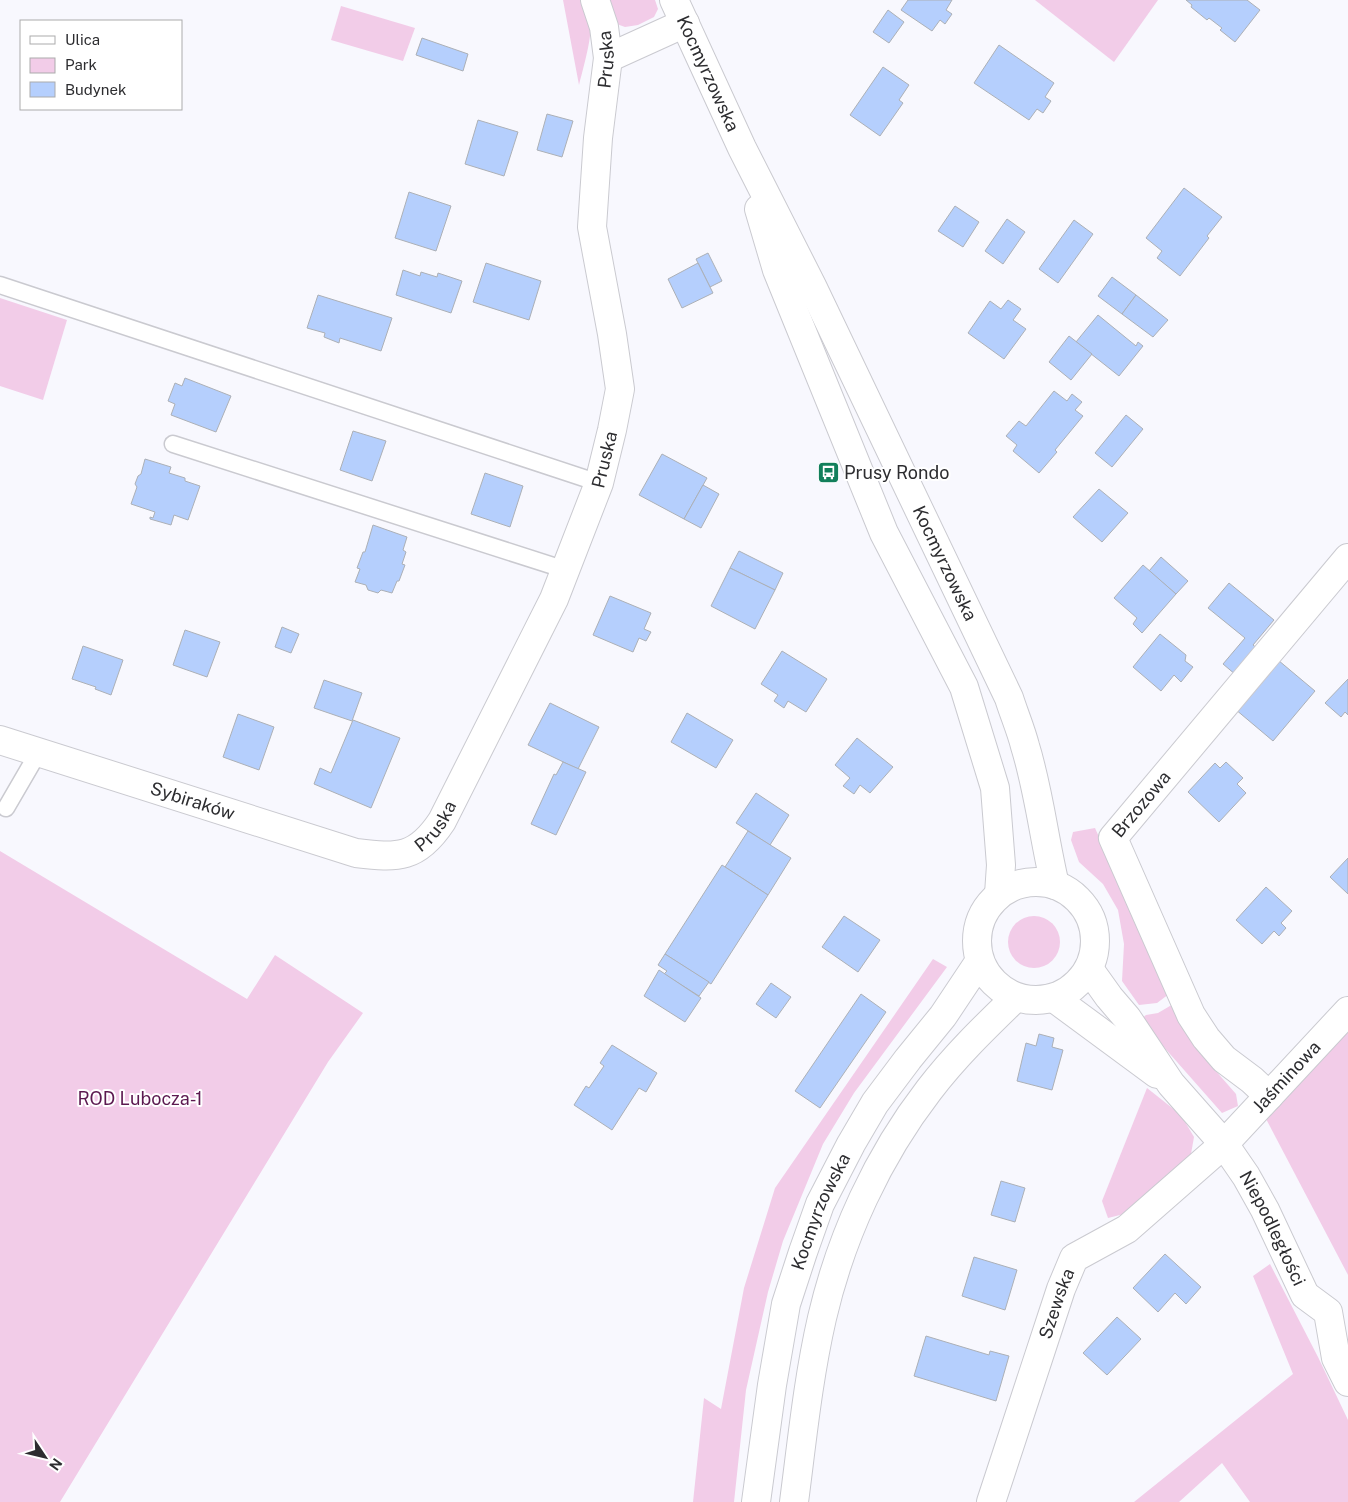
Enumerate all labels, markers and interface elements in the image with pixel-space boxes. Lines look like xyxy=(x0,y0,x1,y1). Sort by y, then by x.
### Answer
street label: Kocmyrzowska xyxy=(673,12,744,135)
legend xyxy=(20,20,182,110)
street label: Pruska xyxy=(593,30,618,90)
text: Ulica xyxy=(65,31,100,48)
text: Park xyxy=(65,56,97,73)
text: Budynek xyxy=(65,81,126,98)
street label: Pruska xyxy=(587,429,621,490)
bus stop icon: Prusy Rondo xyxy=(816,461,840,485)
place label: Prusy Rondo xyxy=(844,462,949,483)
street label: Kocmyrzowska xyxy=(909,502,982,624)
street label: Brzozowa xyxy=(1107,766,1175,841)
street label: Sybiraków xyxy=(148,777,238,824)
street label: Pruska xyxy=(410,797,460,856)
street label: Jaśminowa xyxy=(1248,1036,1325,1117)
park label: ROD Lubocza-1 xyxy=(77,1088,203,1109)
street label: Kocmyrzowska xyxy=(787,1149,854,1273)
street label: Niepodległości xyxy=(1235,1167,1310,1289)
street label: Szewska xyxy=(1034,1265,1079,1341)
north arrow xyxy=(20,1432,70,1482)
text: N xyxy=(46,1455,65,1474)

